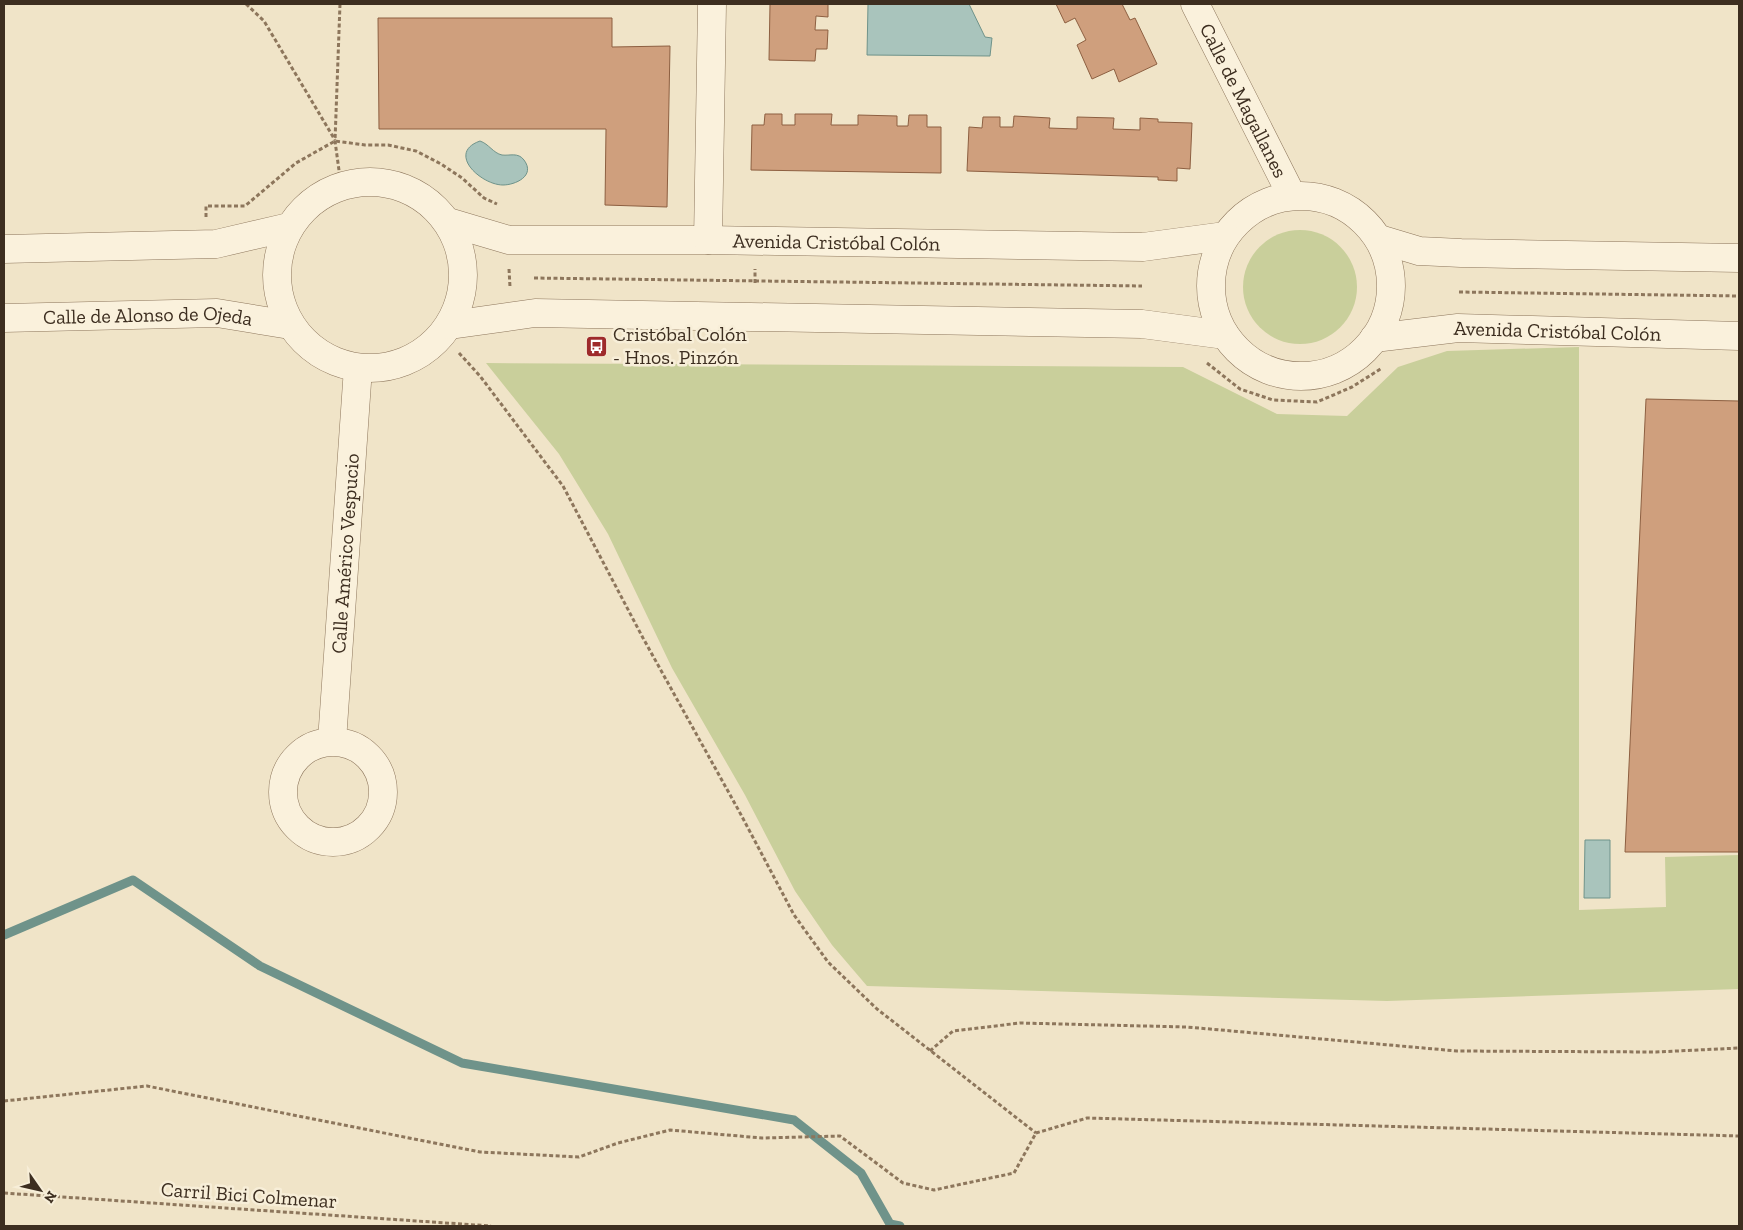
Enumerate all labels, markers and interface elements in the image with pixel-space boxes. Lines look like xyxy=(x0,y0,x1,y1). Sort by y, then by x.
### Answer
street label: Calle de Magallanes xyxy=(1195,19,1293,182)
street label: Avenida Cristóbal Colón xyxy=(732,228,941,256)
street label: Calle de Alonso de Ojeda xyxy=(43,301,255,331)
street label: Avenida Cristóbal Colón xyxy=(1453,316,1662,346)
place label: Cristóbal Colón - Hnos. Pinzón xyxy=(613,322,747,369)
bus stop icon: Cristóbal Colón - Hnos. Pinzón xyxy=(585,334,609,358)
street label: Calle Américo Vespucio xyxy=(326,452,364,654)
north arrow xyxy=(15,1165,65,1215)
street label: Carril Bici Colmenar xyxy=(160,1177,338,1213)
text: N xyxy=(40,1188,60,1206)

